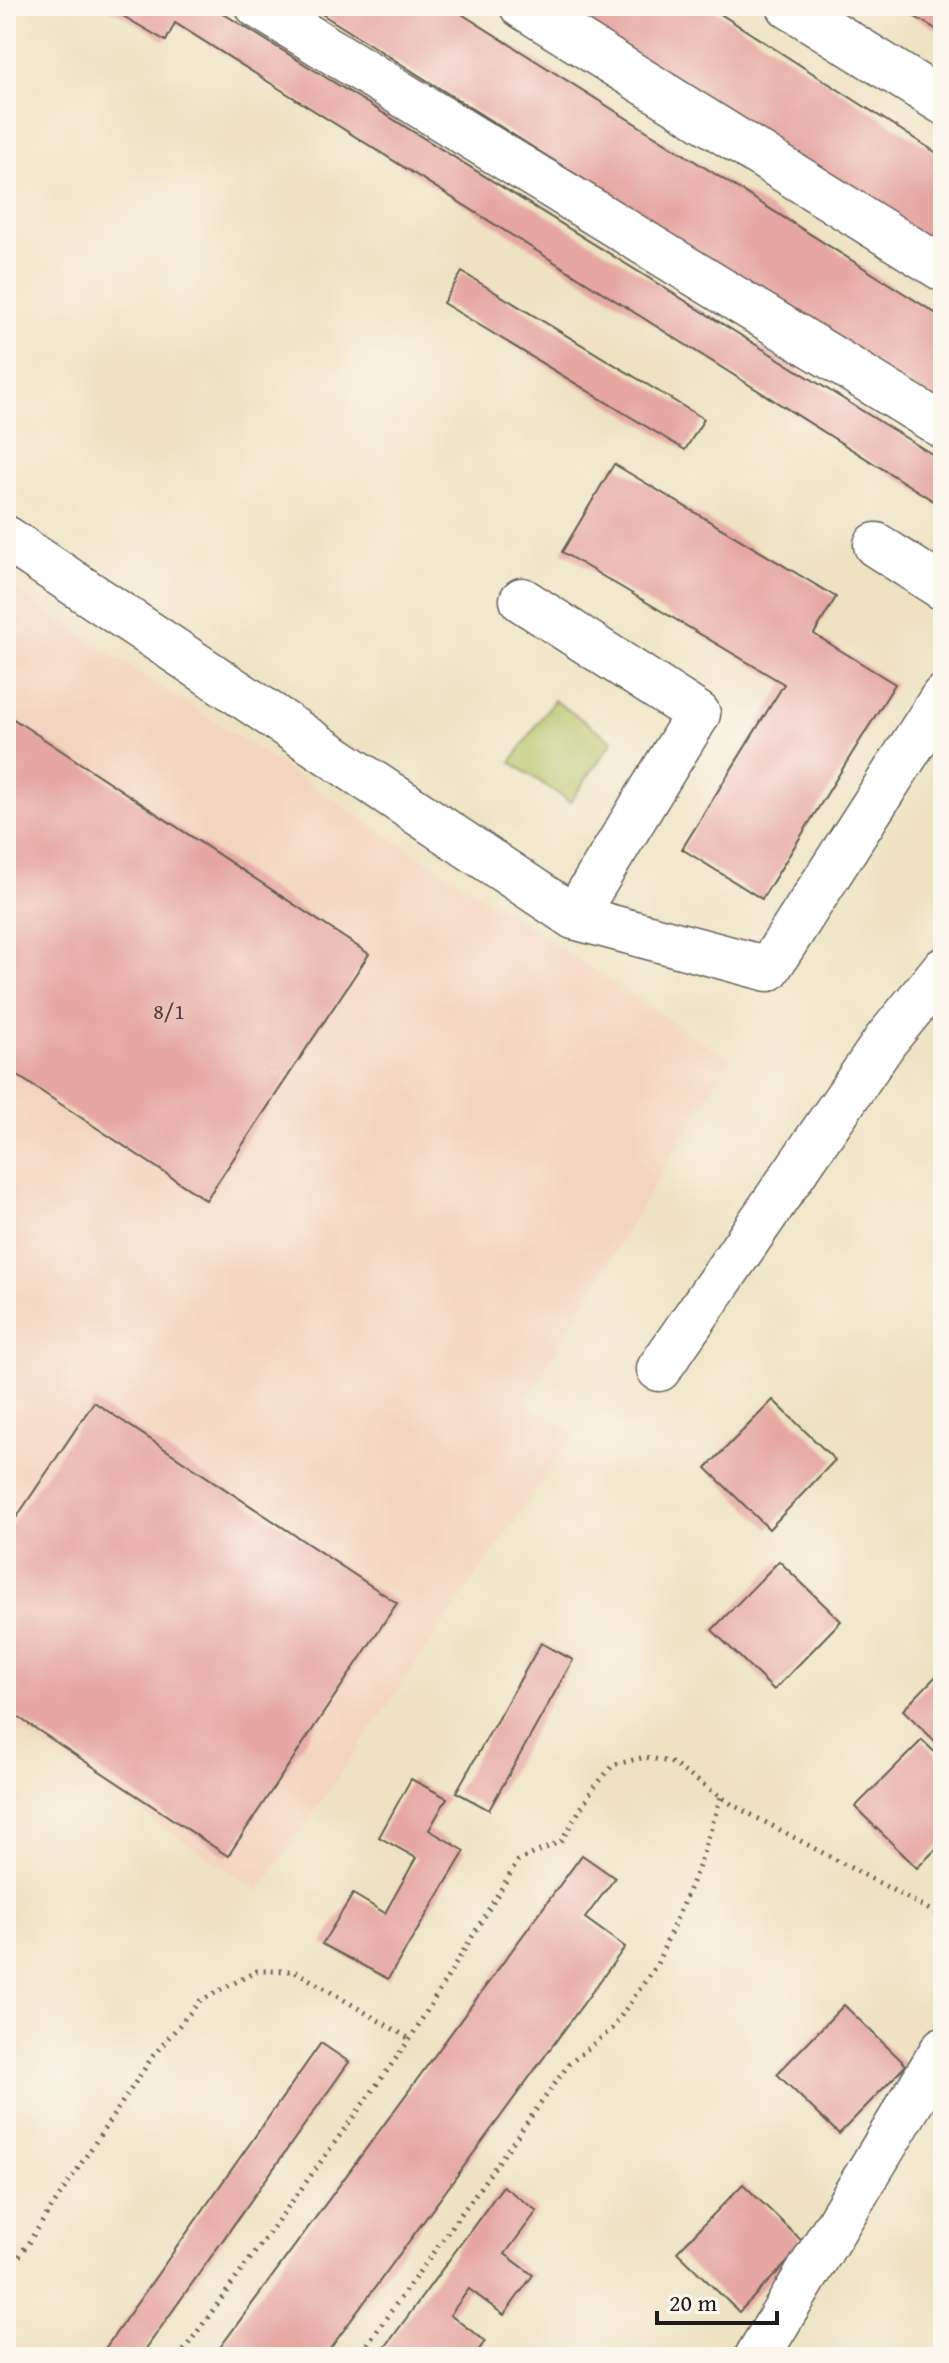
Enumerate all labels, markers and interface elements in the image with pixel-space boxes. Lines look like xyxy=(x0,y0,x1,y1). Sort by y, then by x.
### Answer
house number: 8/1 xyxy=(153,995,185,1027)
scale bar xyxy=(657,2275,777,2325)
text: 20 m xyxy=(669,2285,717,2320)

